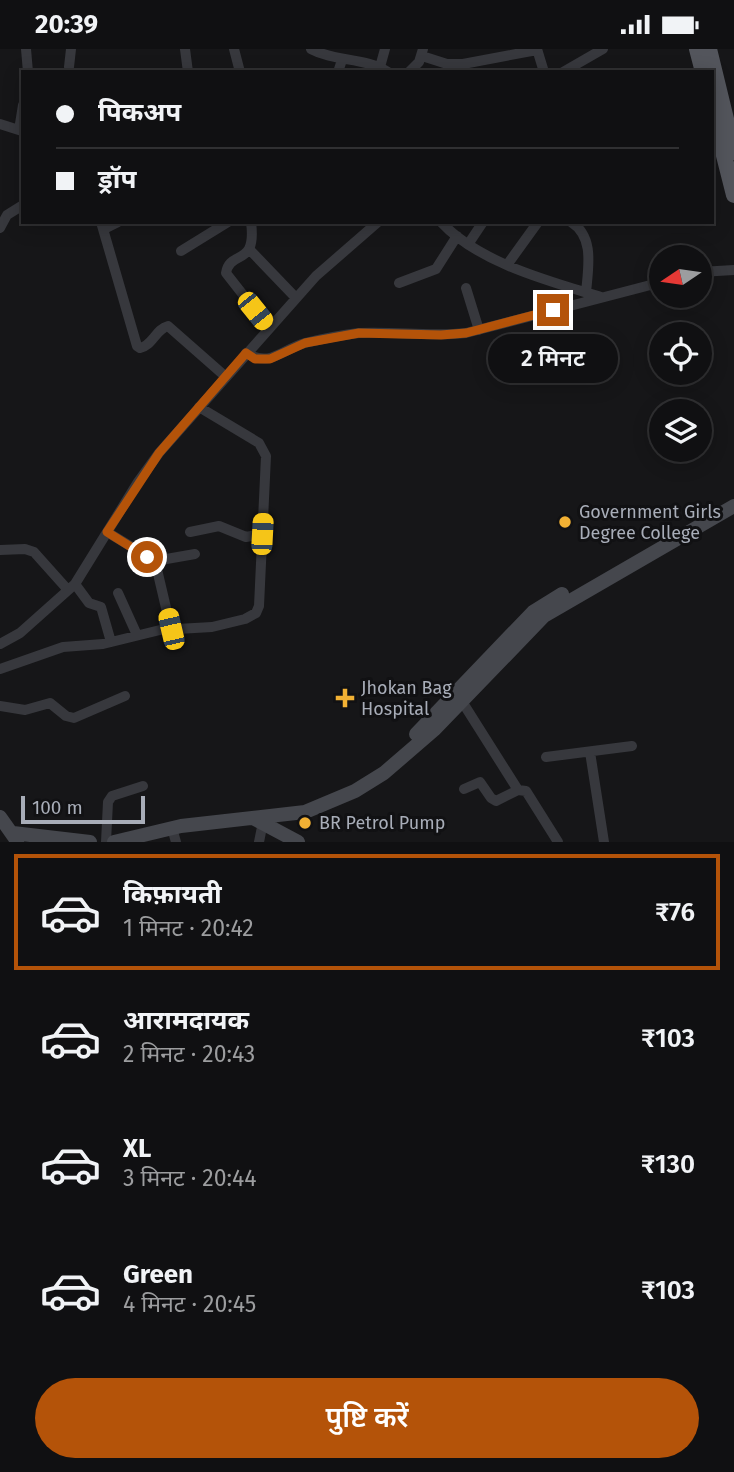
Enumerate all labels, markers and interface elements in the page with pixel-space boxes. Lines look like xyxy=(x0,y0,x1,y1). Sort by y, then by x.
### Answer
text: 20:39 xyxy=(35,9,98,40)
text: पिकअप xyxy=(98,97,181,128)
text: ड्रॉप xyxy=(98,164,136,195)
north arrow xyxy=(649,245,712,308)
map controls xyxy=(649,245,712,462)
car xyxy=(234,288,277,334)
route end xyxy=(537,294,569,326)
button: locate xyxy=(649,322,712,385)
callout: 2 मिनट xyxy=(488,335,618,383)
text: 2 मिनट xyxy=(521,344,585,372)
button: layers xyxy=(649,399,712,462)
place label: Government Girls Degree College xyxy=(579,501,721,544)
car xyxy=(251,512,274,556)
marker: Government Girls Degree College xyxy=(557,514,573,530)
route start xyxy=(131,541,163,573)
car xyxy=(157,606,186,652)
place label: Jhokan Bag Hospital xyxy=(361,677,452,720)
marker: Jhokan Bag Hospital xyxy=(335,688,355,708)
scale bar xyxy=(21,793,145,825)
text: 100 m xyxy=(32,796,83,819)
place label: BR Petrol Pump xyxy=(319,812,445,834)
marker: BR Petrol Pump xyxy=(297,815,313,831)
text: किफ़ायती xyxy=(123,879,222,910)
icon: car xyxy=(39,881,102,944)
text: ₹76 xyxy=(655,897,695,928)
text: 1 मिनट · 20:42 xyxy=(123,914,254,942)
text: आरामदायक xyxy=(123,1005,249,1036)
icon: car xyxy=(39,1007,102,1070)
text: ₹103 xyxy=(641,1023,695,1054)
text: 2 मिनट · 20:43 xyxy=(123,1040,255,1068)
icon: car xyxy=(39,1133,102,1196)
text: XL xyxy=(123,1133,151,1164)
text: ₹130 xyxy=(641,1149,695,1180)
text: 3 मिनट · 20:44 xyxy=(123,1164,256,1192)
icon: car xyxy=(39,1259,102,1322)
text: Green xyxy=(123,1259,193,1290)
text: ₹103 xyxy=(641,1275,695,1306)
text: 4 मिनट · 20:45 xyxy=(123,1290,256,1318)
button: पुष्टि करें xyxy=(35,1378,699,1458)

